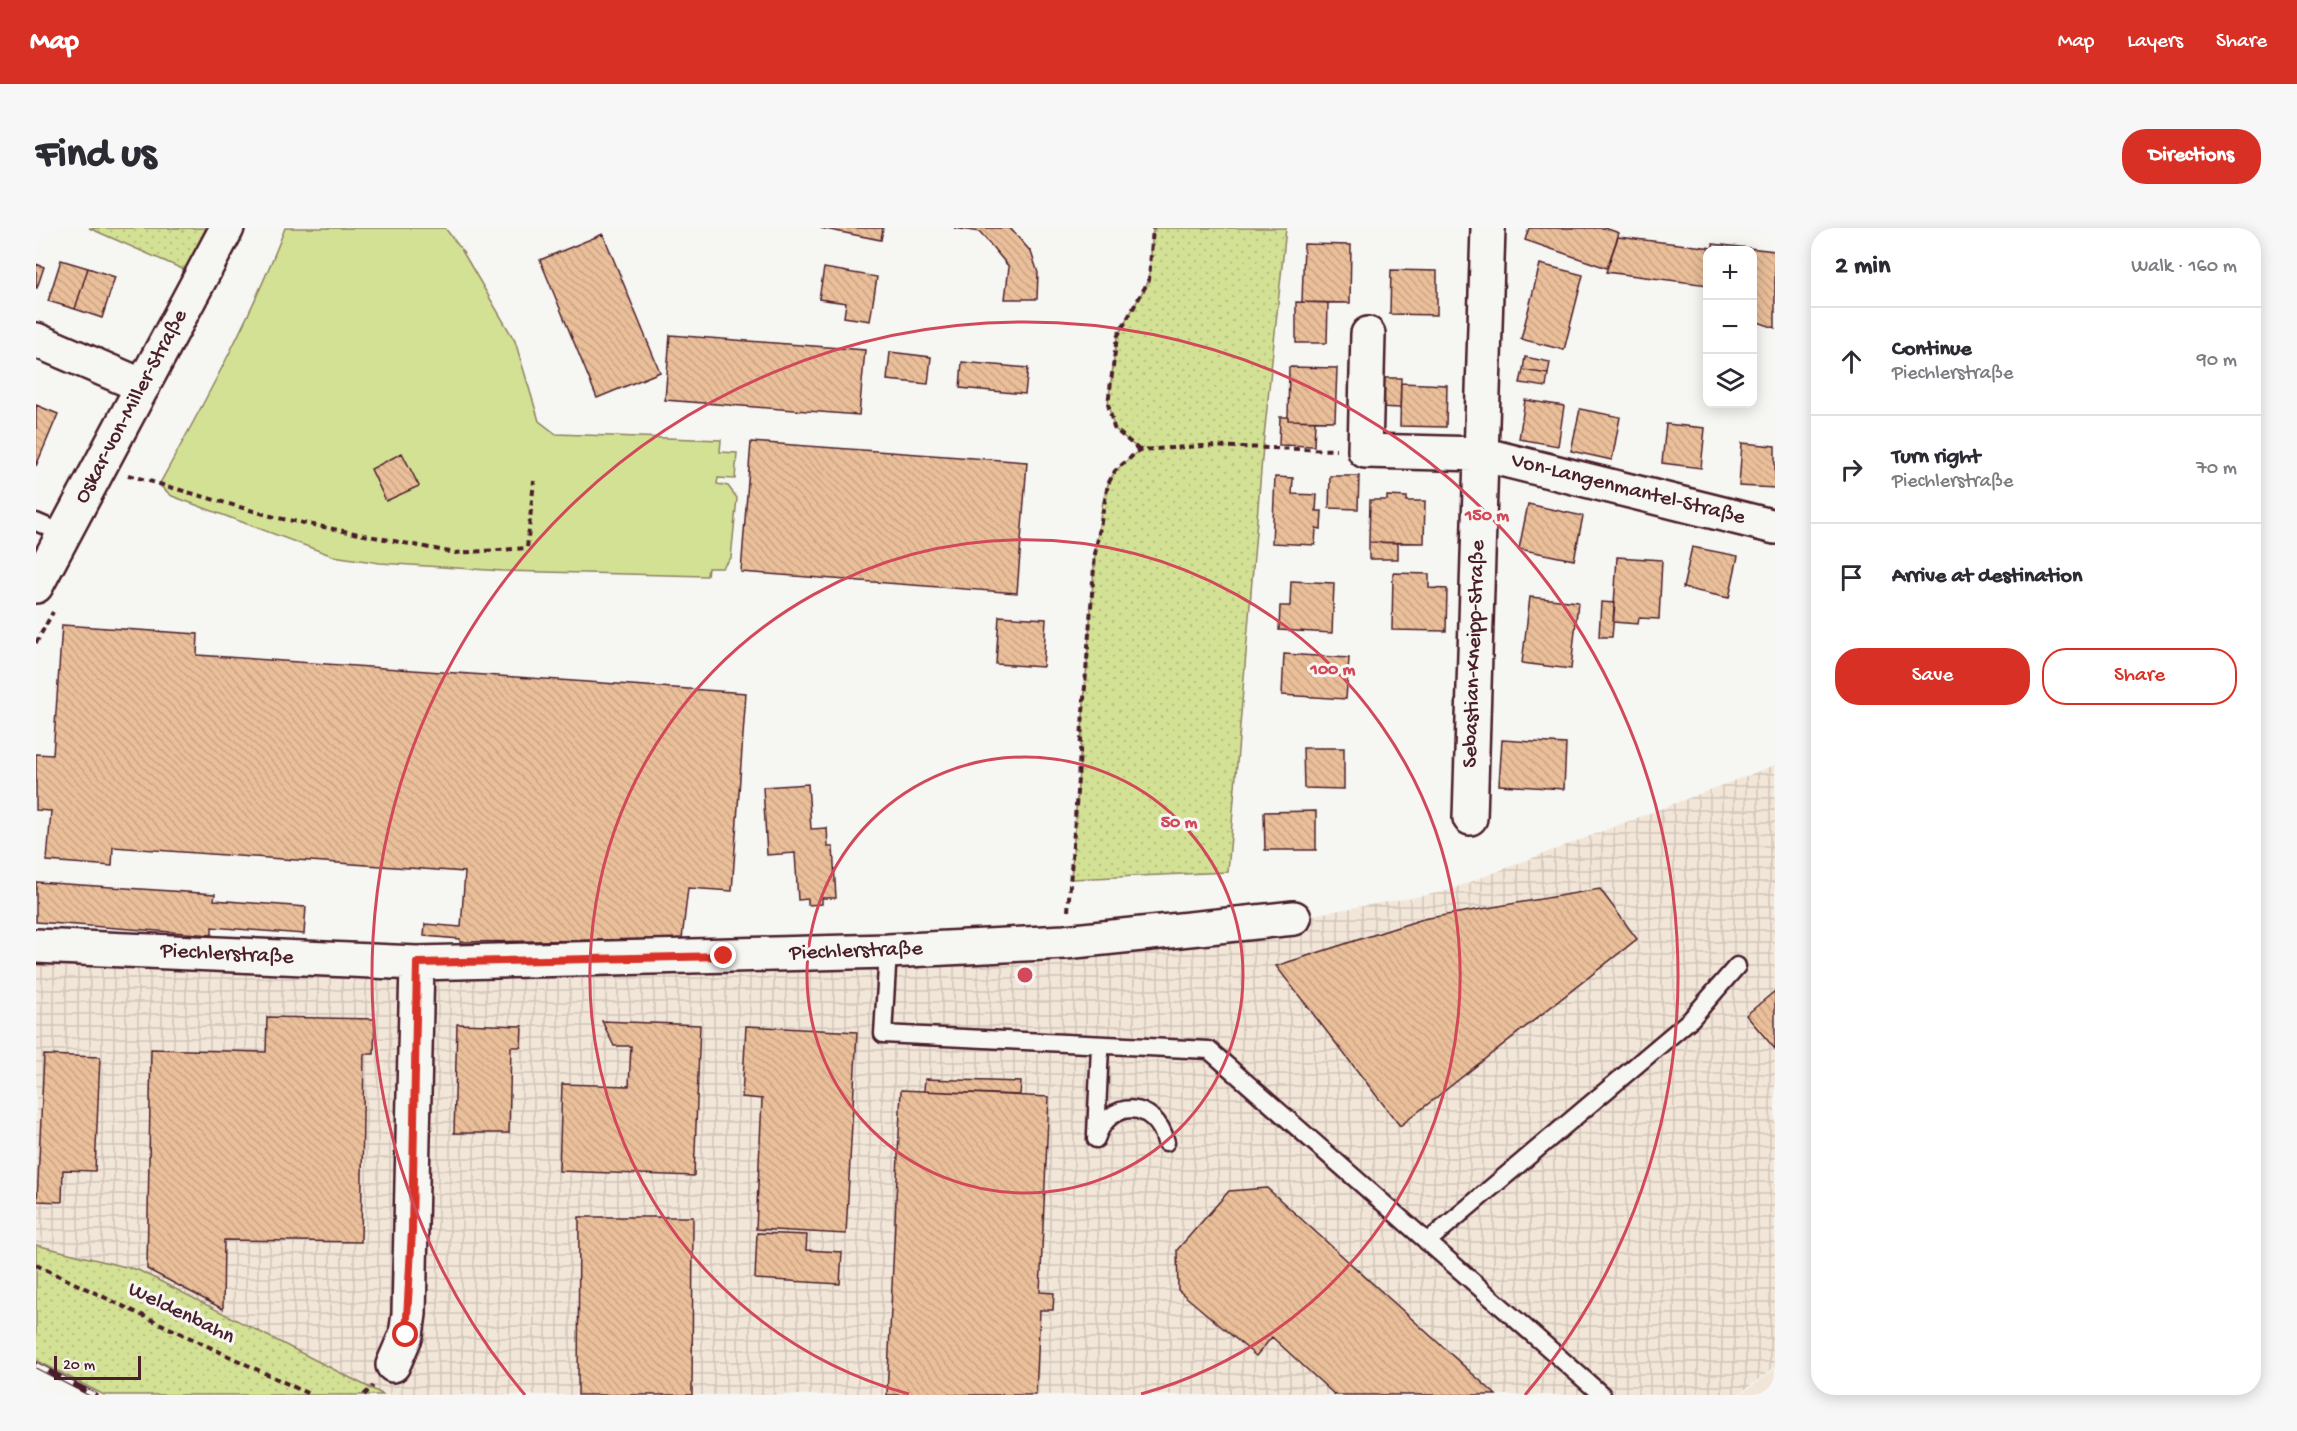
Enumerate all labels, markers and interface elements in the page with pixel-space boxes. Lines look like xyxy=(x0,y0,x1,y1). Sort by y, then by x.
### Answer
text: Map xyxy=(30,26,79,59)
text: Map xyxy=(2058,30,2094,55)
text: Layers xyxy=(2127,30,2183,55)
text: Share xyxy=(2216,30,2267,55)
button: Directions xyxy=(2122,129,2261,184)
text: Find us xyxy=(36,132,156,181)
map controls xyxy=(1703,246,1757,408)
button: + xyxy=(1703,246,1757,300)
text: 2 min xyxy=(1835,252,1890,283)
text: Walk · 160 m xyxy=(2131,256,2237,279)
button: − xyxy=(1703,300,1757,354)
street label: Oskar-von-Miller-Straße xyxy=(70,305,195,509)
text: Continue xyxy=(1892,337,1972,363)
icon: ahead xyxy=(1835,345,1868,378)
text: 90 m xyxy=(2197,350,2237,373)
button: layers xyxy=(1703,354,1757,408)
text: Piechlerstraße xyxy=(1892,363,2013,386)
text: Turn right xyxy=(1892,445,1980,471)
street label: Von-Langenmantel-Straße xyxy=(1507,448,1748,532)
icon: right xyxy=(1835,453,1868,486)
text: 70 m xyxy=(2196,458,2237,481)
text: Piechlerstraße xyxy=(1892,471,2013,494)
text: 150 m xyxy=(1464,506,1509,527)
street label: Sebastian-Kneipp-Straße xyxy=(1458,539,1492,768)
icon: arrive xyxy=(1835,561,1868,594)
text: Arrive at destination xyxy=(1892,564,2082,590)
button: Save xyxy=(1835,648,2030,705)
button: Share xyxy=(2042,648,2237,705)
text: 100 m xyxy=(1310,660,1356,681)
text: 50 m xyxy=(1161,813,1198,834)
street label: Piechlerstraße xyxy=(788,937,924,967)
street label: Piechlerstraße xyxy=(159,938,295,972)
route end xyxy=(710,942,736,968)
centre of rings xyxy=(1015,965,1035,985)
street label: Weldenbahn xyxy=(123,1277,239,1351)
route start xyxy=(392,1321,418,1347)
scale bar xyxy=(54,1353,141,1380)
text: 20 m xyxy=(63,1357,95,1376)

